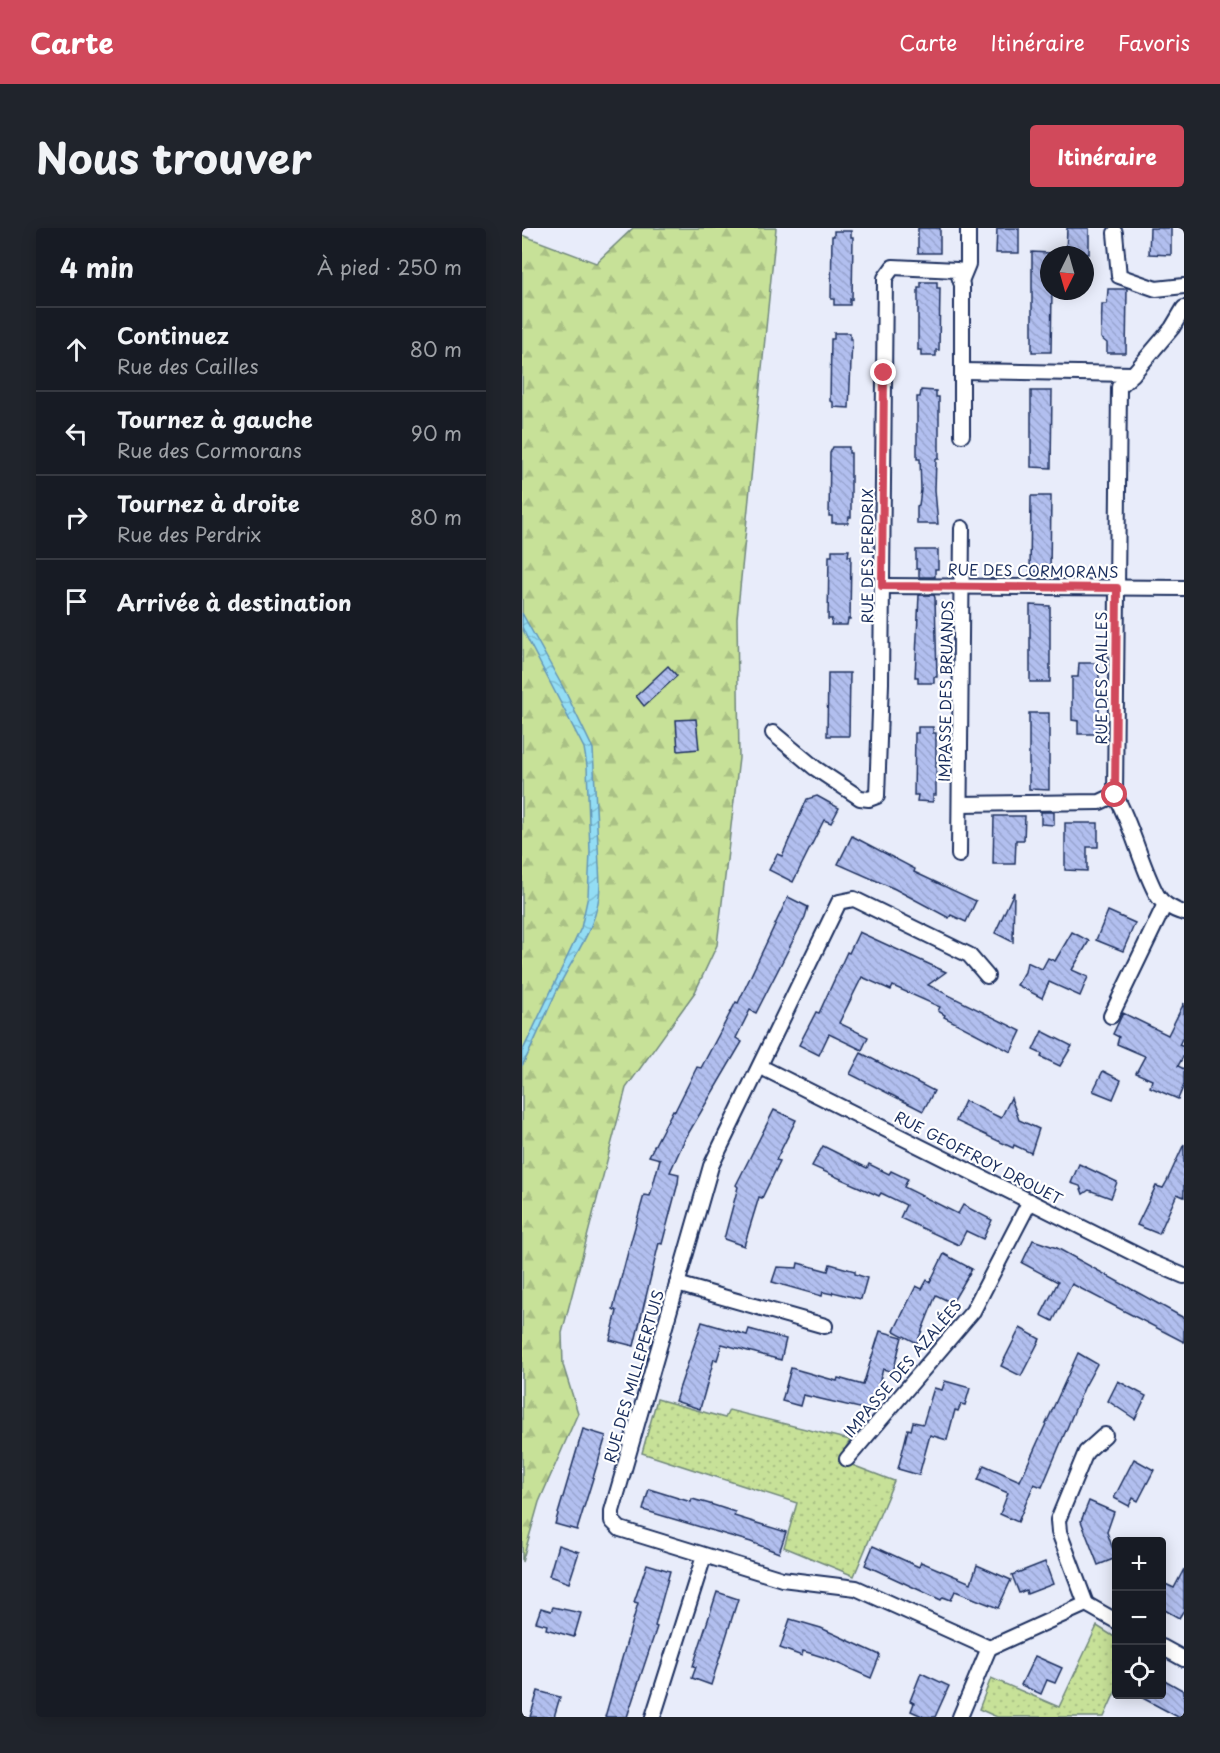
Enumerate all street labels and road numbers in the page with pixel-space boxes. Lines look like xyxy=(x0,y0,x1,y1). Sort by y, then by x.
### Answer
street label: RUE DES PERDRIX xyxy=(855,488,878,624)
street label: RUE DES CORMORANS xyxy=(947,557,1119,583)
street label: IMPASSE DES BRUANDS xyxy=(932,600,958,782)
street label: RUE DES CAILLES xyxy=(1089,611,1112,745)
street label: RUE GEOFFROY DROUET xyxy=(891,1105,1068,1210)
street label: RUE DES MILLEPERTUIS xyxy=(597,1287,669,1465)
street label: IMPASSE DES AZALÉES xyxy=(837,1294,967,1442)

